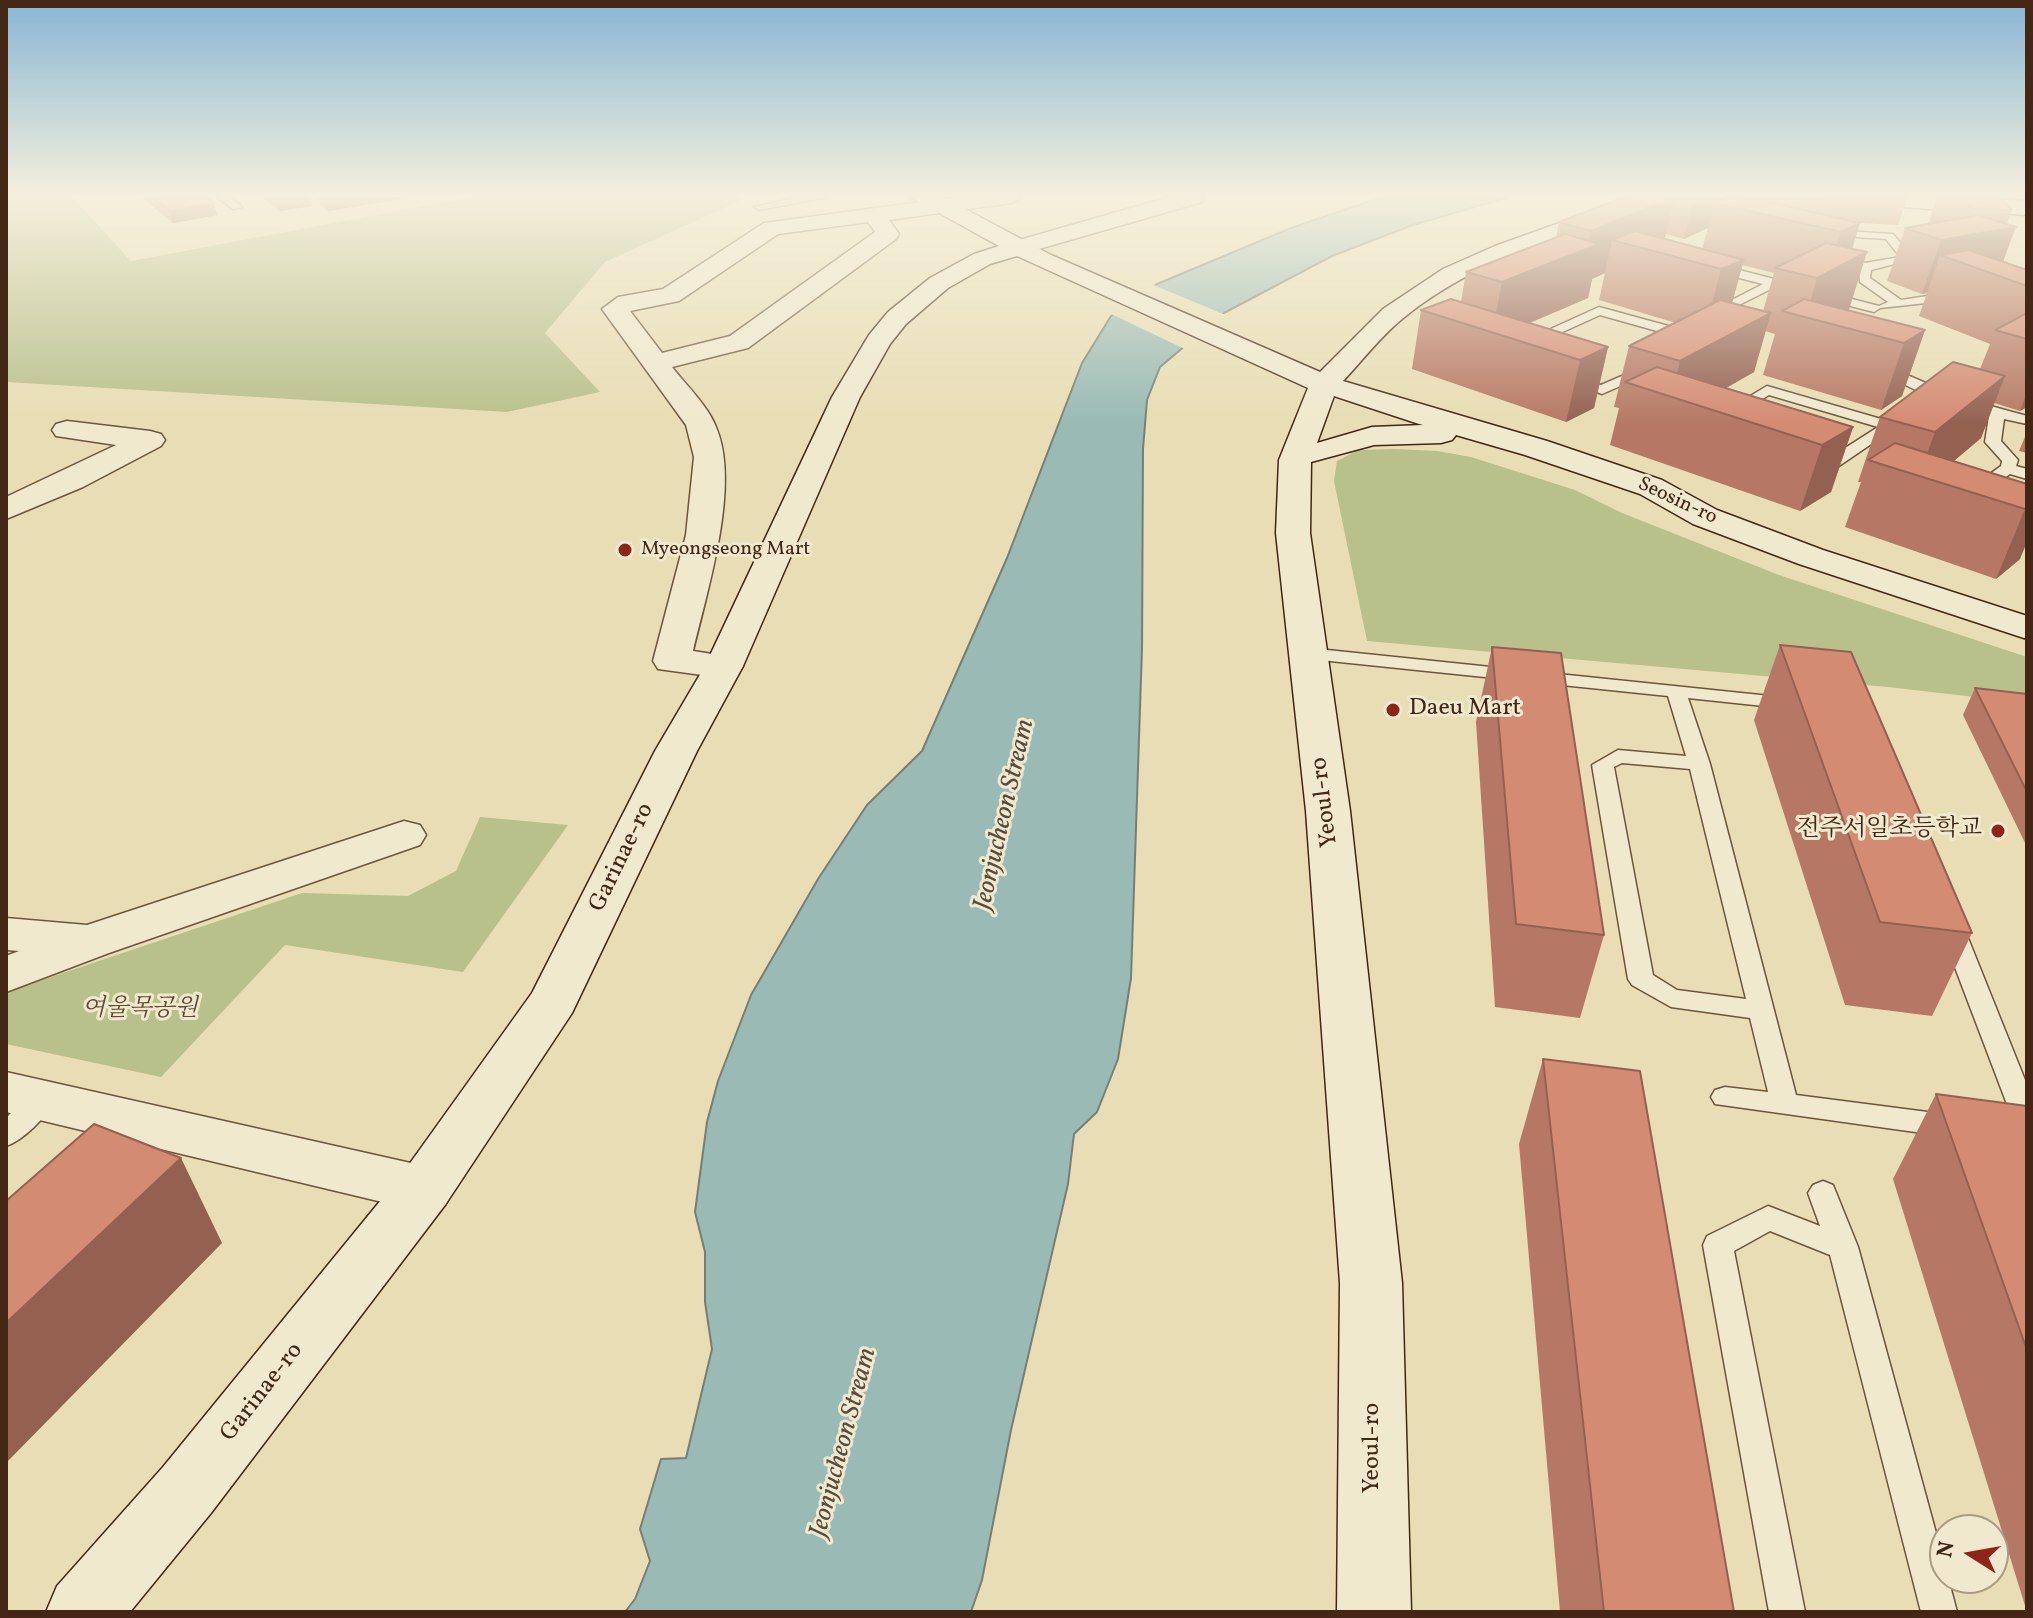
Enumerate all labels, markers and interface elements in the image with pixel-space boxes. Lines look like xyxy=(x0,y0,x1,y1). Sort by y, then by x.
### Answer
street label: Seosin-ro xyxy=(1633,473,1721,531)
place label: Myeongseong Mart xyxy=(641,538,810,562)
marker: Myeongseong Mart xyxy=(616,541,634,559)
place label: Daeu Mart xyxy=(1409,696,1521,724)
marker: Daeu Mart xyxy=(1384,701,1402,719)
water label: Jeonjucheon Stream xyxy=(969,717,1043,913)
street label: Yeoul-ro xyxy=(1306,755,1346,849)
street label: Garinae-ro xyxy=(584,799,662,917)
place label: 전주서일초등학교 xyxy=(1797,817,1982,845)
marker: 전주서일초등학교 xyxy=(1989,822,2007,840)
park label: 여울목공원 xyxy=(82,997,198,1025)
street label: Garinae-ro xyxy=(216,1338,310,1448)
water label: Jeonjucheon Stream xyxy=(805,1345,885,1541)
street label: Yeoul-ro xyxy=(1360,1403,1388,1493)
north arrow xyxy=(1929,1514,2009,1594)
text: N xyxy=(1930,1539,1964,1561)

